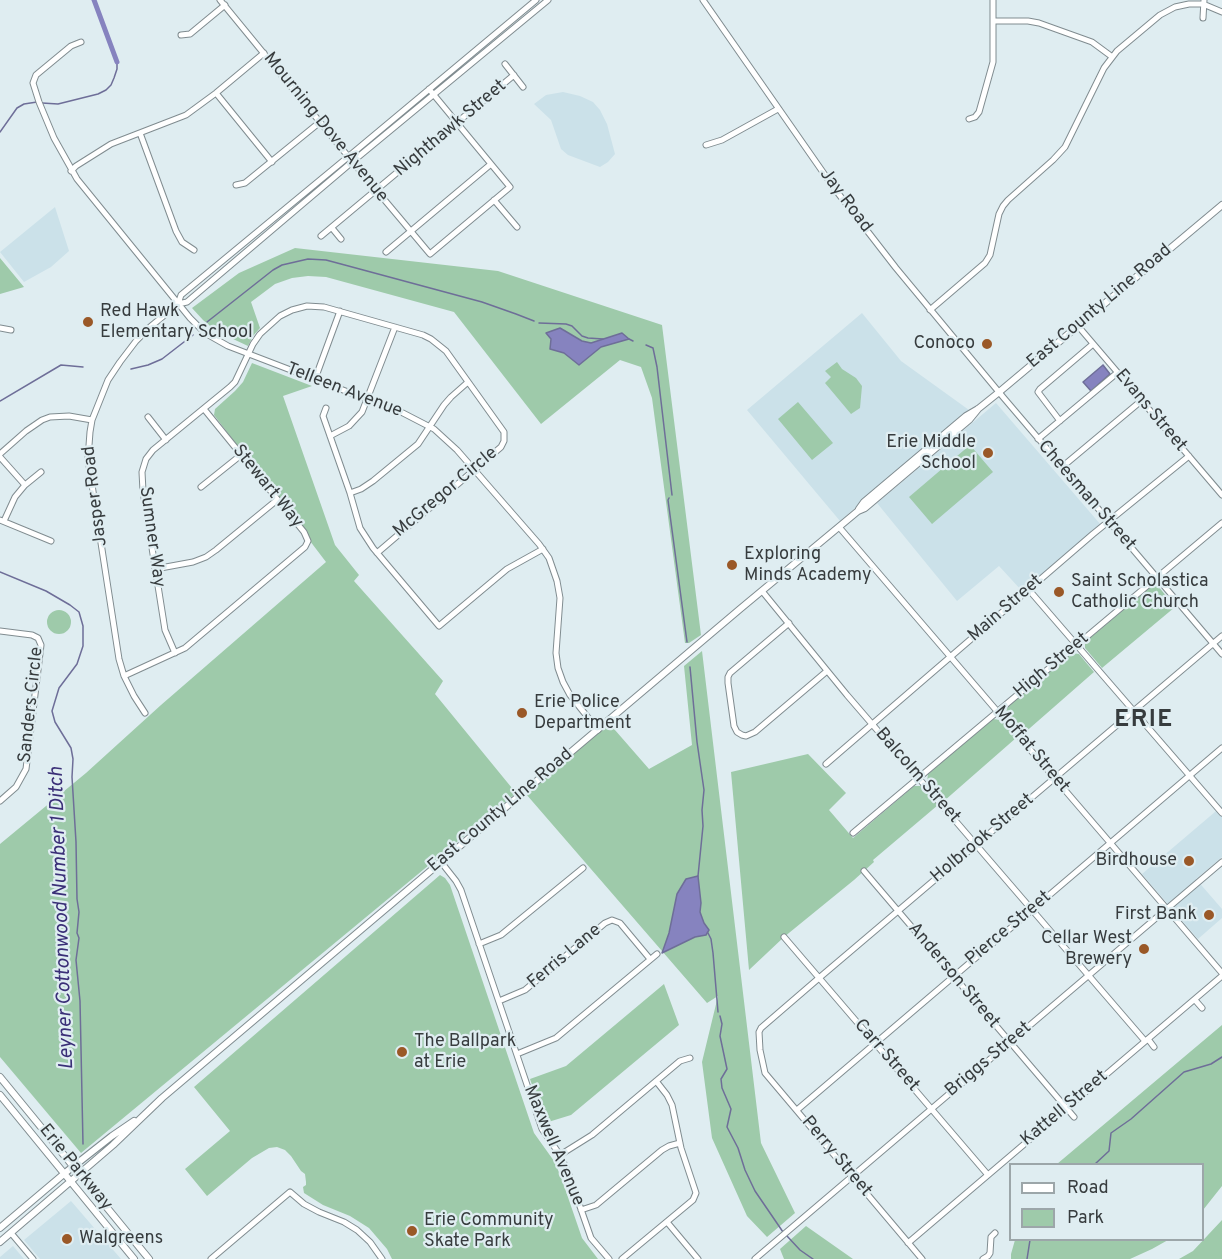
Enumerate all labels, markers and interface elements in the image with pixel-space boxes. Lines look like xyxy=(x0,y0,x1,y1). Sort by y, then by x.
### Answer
street label: Mourning Dove Avenue xyxy=(258,49,392,207)
street label: Nighthawk Street xyxy=(391,76,511,182)
street label: Jay Road xyxy=(814,165,876,237)
street label: East County Line Road xyxy=(1023,240,1177,374)
place label: Red Hawk Elementary School xyxy=(100,301,253,344)
marker: Red Hawk Elementary School xyxy=(81,315,95,329)
place label: Conoco xyxy=(913,333,975,355)
marker: Conoco xyxy=(980,337,994,351)
street label: Telleen Avenue xyxy=(283,359,405,423)
street label: Evans Street xyxy=(1109,365,1191,457)
place label: Erie Middle School xyxy=(886,432,976,474)
street label: Cheesman Street xyxy=(1032,436,1140,556)
street label: Stewart Way xyxy=(227,441,307,533)
street label: McGregor Circle xyxy=(389,443,503,543)
street label: Jasper Road xyxy=(79,445,113,547)
marker: Erie Middle School xyxy=(981,446,995,460)
street label: Sumner Way xyxy=(133,485,169,589)
place label: Exploring Minds Academy xyxy=(744,544,872,586)
marker: Exploring Minds Academy xyxy=(725,558,739,572)
street label: Main Street xyxy=(964,571,1048,647)
place label: Saint Scholastica Catholic Church xyxy=(1071,571,1208,614)
marker: Saint Scholastica Catholic Church xyxy=(1052,585,1066,599)
street label: High Street xyxy=(1010,628,1094,704)
street label: Sanders Circle xyxy=(15,646,49,764)
place label: Erie Police Department xyxy=(534,692,631,734)
street label: Moffat Street xyxy=(989,702,1073,798)
marker: Erie Police Department xyxy=(515,706,529,720)
district label: ERIE xyxy=(1114,707,1174,735)
street label: Balcolm Street xyxy=(870,724,964,828)
street label: East County Line Road xyxy=(424,744,578,878)
water label: Leyner Cottonwood Number 1 Ditch xyxy=(46,766,80,1070)
street label: Holbrook Street xyxy=(927,790,1039,888)
place label: Birdhouse xyxy=(1095,850,1177,872)
marker: Birdhouse xyxy=(1182,854,1196,868)
street label: Pierce Street xyxy=(962,887,1056,971)
place label: First Bank xyxy=(1115,904,1197,926)
marker: First Bank xyxy=(1202,908,1216,922)
street label: Anderson Street xyxy=(902,919,1004,1033)
street label: Ferris Lane xyxy=(524,920,606,994)
place label: Cellar West Brewery xyxy=(1041,928,1132,970)
marker: Cellar West Brewery xyxy=(1137,942,1151,956)
street label: Carr Street xyxy=(849,1015,923,1097)
street label: Briggs Street xyxy=(942,1018,1036,1102)
place label: The Ballpark at Erie xyxy=(414,1031,516,1074)
marker: The Ballpark at Erie xyxy=(395,1045,409,1059)
street label: Kattell Street xyxy=(1017,1066,1113,1152)
street label: Maxwell Avenue xyxy=(518,1082,588,1210)
street label: Perry Street xyxy=(796,1112,876,1202)
street label: Erie Parkway xyxy=(34,1121,116,1215)
legend xyxy=(1009,1163,1204,1241)
text: Road xyxy=(1067,1177,1109,1200)
text: Park xyxy=(1067,1207,1104,1230)
place label: Erie Community Skate Park xyxy=(424,1210,553,1252)
marker: Erie Community Skate Park xyxy=(405,1224,419,1238)
place label: Walgreens xyxy=(79,1228,163,1250)
marker: Walgreens xyxy=(60,1232,74,1246)

